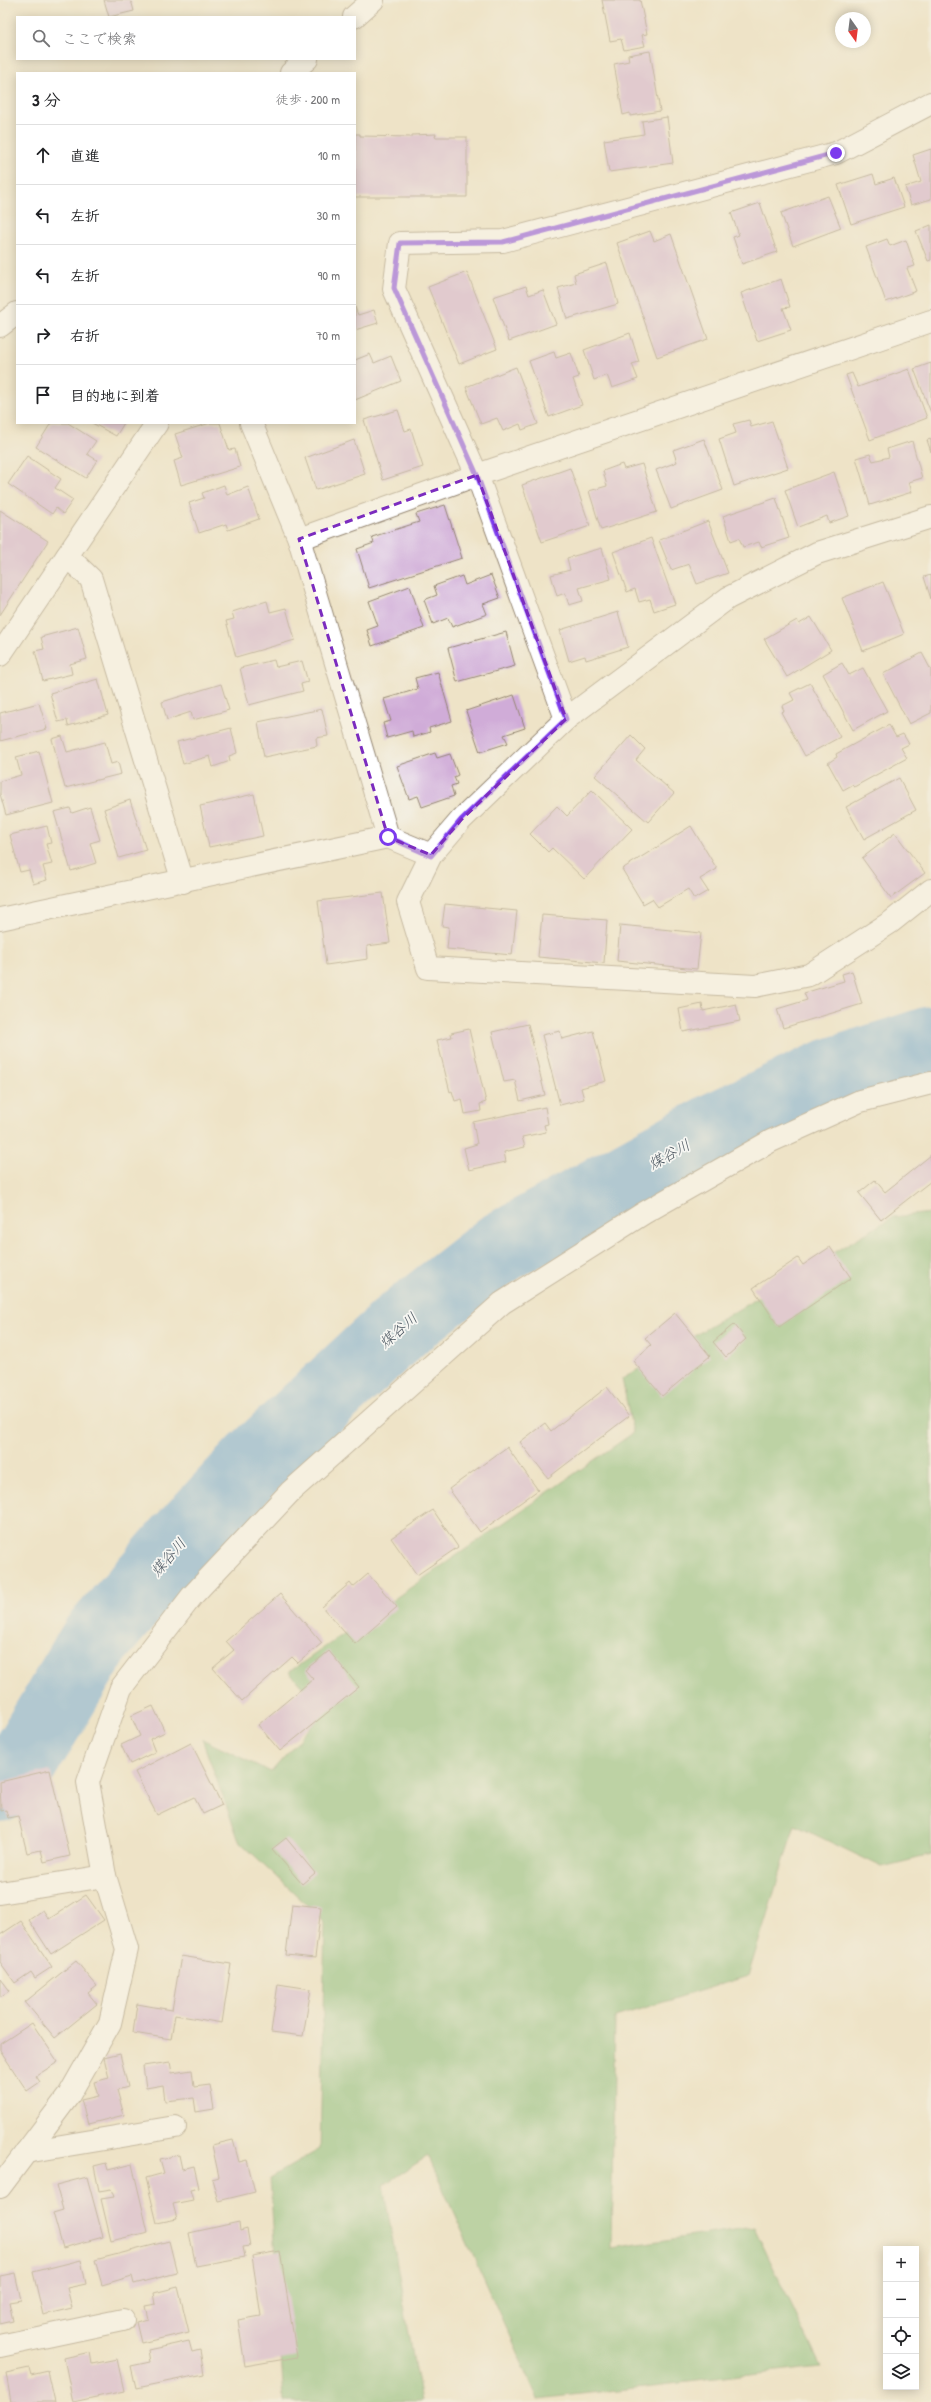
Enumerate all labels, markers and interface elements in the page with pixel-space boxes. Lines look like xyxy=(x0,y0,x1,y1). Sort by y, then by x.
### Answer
north arrow xyxy=(835,12,871,48)
search box xyxy=(16,16,356,60)
icon: search xyxy=(30,27,52,49)
text: ここで検索 xyxy=(62,28,137,49)
text: 3 分 xyxy=(32,88,61,111)
text: 徒歩 · 200 m xyxy=(276,90,340,108)
icon: ahead xyxy=(32,144,54,166)
route end xyxy=(827,144,845,162)
text: 直進 xyxy=(70,145,100,166)
text: 10 m xyxy=(318,146,340,164)
icon: left xyxy=(32,204,54,226)
text: 左折 xyxy=(70,205,100,226)
text: 30 m xyxy=(317,206,340,224)
icon: left xyxy=(32,264,54,286)
text: 左折 xyxy=(70,265,100,286)
text: 90 m xyxy=(318,266,340,284)
icon: right xyxy=(32,324,54,346)
text: 右折 xyxy=(70,325,100,346)
text: 70 m xyxy=(316,326,340,344)
icon: arrive xyxy=(32,384,54,406)
text: 目的地に到着 xyxy=(70,385,160,406)
route start xyxy=(379,828,397,846)
water label: 煤谷川 xyxy=(644,1134,694,1174)
water label: 煤谷川 xyxy=(374,1307,422,1353)
water label: 煤谷川 xyxy=(145,1533,191,1581)
map controls xyxy=(883,2246,919,2390)
button: + xyxy=(883,2246,919,2282)
button: − xyxy=(883,2282,919,2318)
button: locate xyxy=(883,2318,919,2354)
button: layers xyxy=(883,2354,919,2390)

